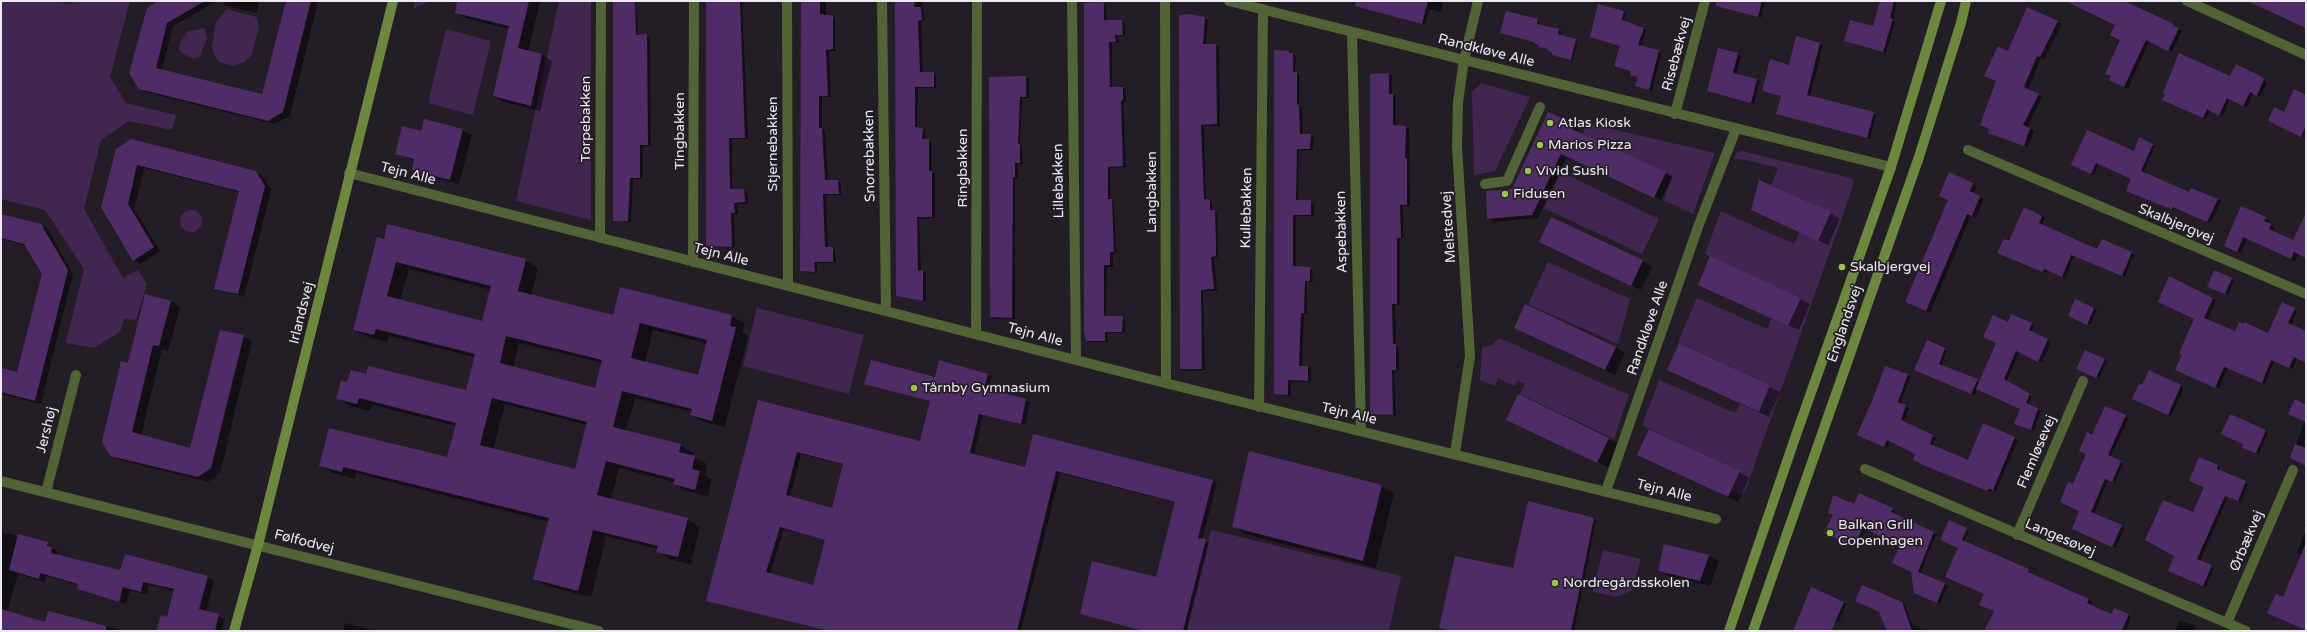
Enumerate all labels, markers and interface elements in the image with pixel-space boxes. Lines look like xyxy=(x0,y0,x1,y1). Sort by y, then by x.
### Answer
street label: Risebækvej xyxy=(1659,15,1695,93)
street label: Randkløve Alle xyxy=(1436,31,1536,71)
street label: Torpebakken xyxy=(578,76,594,162)
street label: Tingbakken xyxy=(672,92,688,170)
street label: Stjernebakken xyxy=(765,96,781,192)
street label: Snorrebakken xyxy=(861,110,879,202)
place label: Atlas Kiosk xyxy=(1558,115,1631,131)
marker: Atlas Kiosk xyxy=(1545,118,1555,128)
street label: Ringbakken xyxy=(955,128,971,208)
place label: Marios Pizza xyxy=(1548,137,1632,153)
marker: Marios Pizza xyxy=(1535,140,1545,150)
street label: Lillebakken xyxy=(1050,143,1068,219)
street label: Langbakken xyxy=(1144,151,1160,233)
street label: Tejn Alle xyxy=(379,159,437,189)
place label: Vivid Sushi xyxy=(1536,163,1608,179)
marker: Vivid Sushi xyxy=(1523,166,1533,176)
street label: Kullebakken xyxy=(1238,167,1256,249)
place label: Fidusen xyxy=(1513,186,1565,202)
marker: Fidusen xyxy=(1500,189,1510,199)
street label: Melstedvej xyxy=(1438,190,1460,264)
street label: Aspebakken xyxy=(1333,191,1351,273)
street label: Skalbjergvej xyxy=(2136,201,2216,247)
street label: Tejn Alle xyxy=(692,240,750,270)
place label: Skalbjergvej xyxy=(1850,259,1930,275)
marker: Skalbjergvej xyxy=(1837,262,1847,272)
street label: Randkløve Alle xyxy=(1624,279,1672,377)
street label: Irlandsvej xyxy=(286,280,318,346)
street label: Englandsvej xyxy=(1824,283,1866,365)
street label: Tejn Alle xyxy=(1006,320,1064,350)
place label: Tårnby Gymnasium xyxy=(922,380,1050,396)
marker: Tårnby Gymnasium xyxy=(909,383,919,393)
street label: Tejn Alle xyxy=(1320,399,1378,429)
street label: Jershøj xyxy=(33,405,61,455)
street label: Flemløsevej xyxy=(2014,413,2060,491)
street label: Tejn Alle xyxy=(1635,476,1693,506)
street label: Ørbækvej xyxy=(2227,508,2267,574)
street label: Langesøvej xyxy=(2022,516,2098,560)
place label: Balkan Grill Copenhagen xyxy=(1838,517,1923,550)
street label: Følfodvej xyxy=(272,526,336,558)
marker: Balkan Grill Copenhagen xyxy=(1825,528,1835,538)
place label: Nordregårdsskolen xyxy=(1563,575,1690,591)
marker: Nordregårdsskolen xyxy=(1550,578,1560,588)

